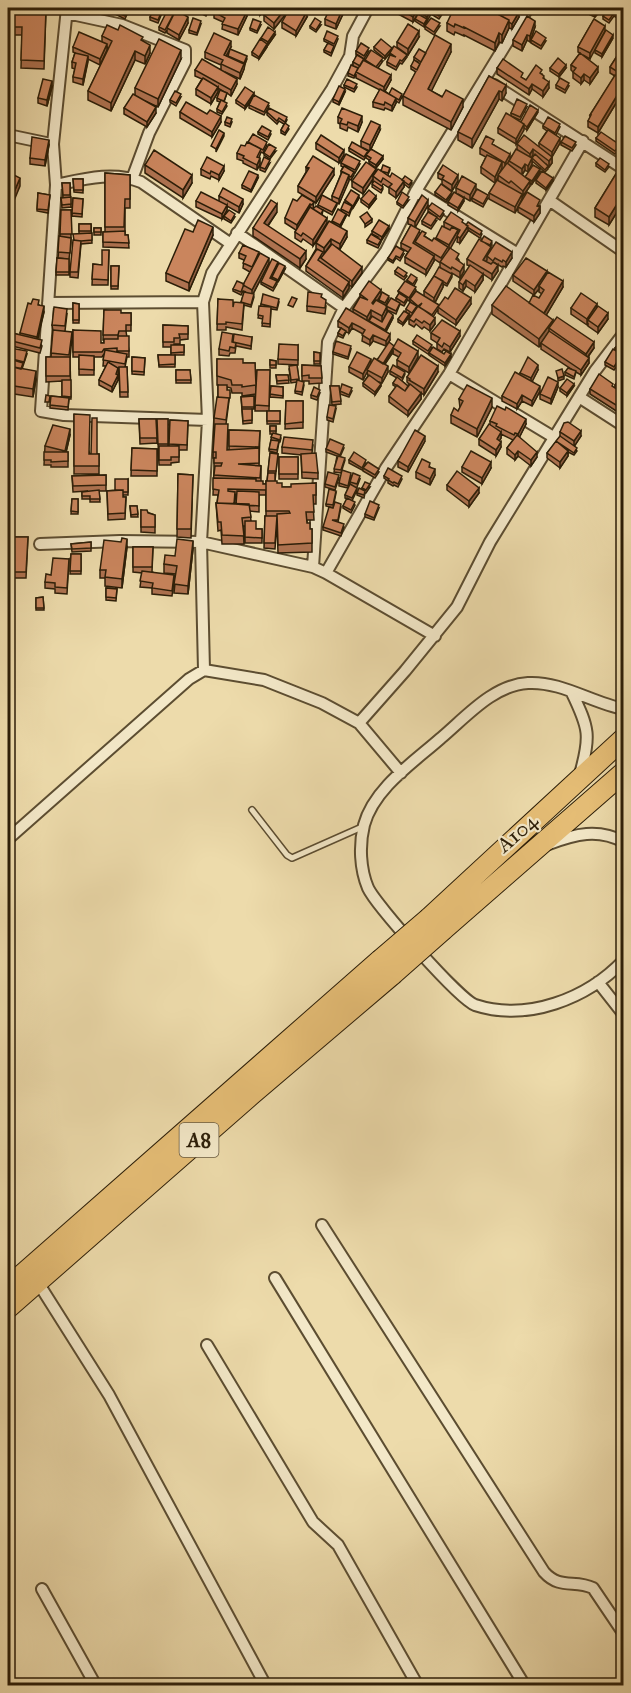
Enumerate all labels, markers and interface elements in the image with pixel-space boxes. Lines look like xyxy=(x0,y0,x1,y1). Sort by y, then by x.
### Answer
street label: A104 xyxy=(490,807,544,859)
road number: A8 xyxy=(180,1123,218,1157)

